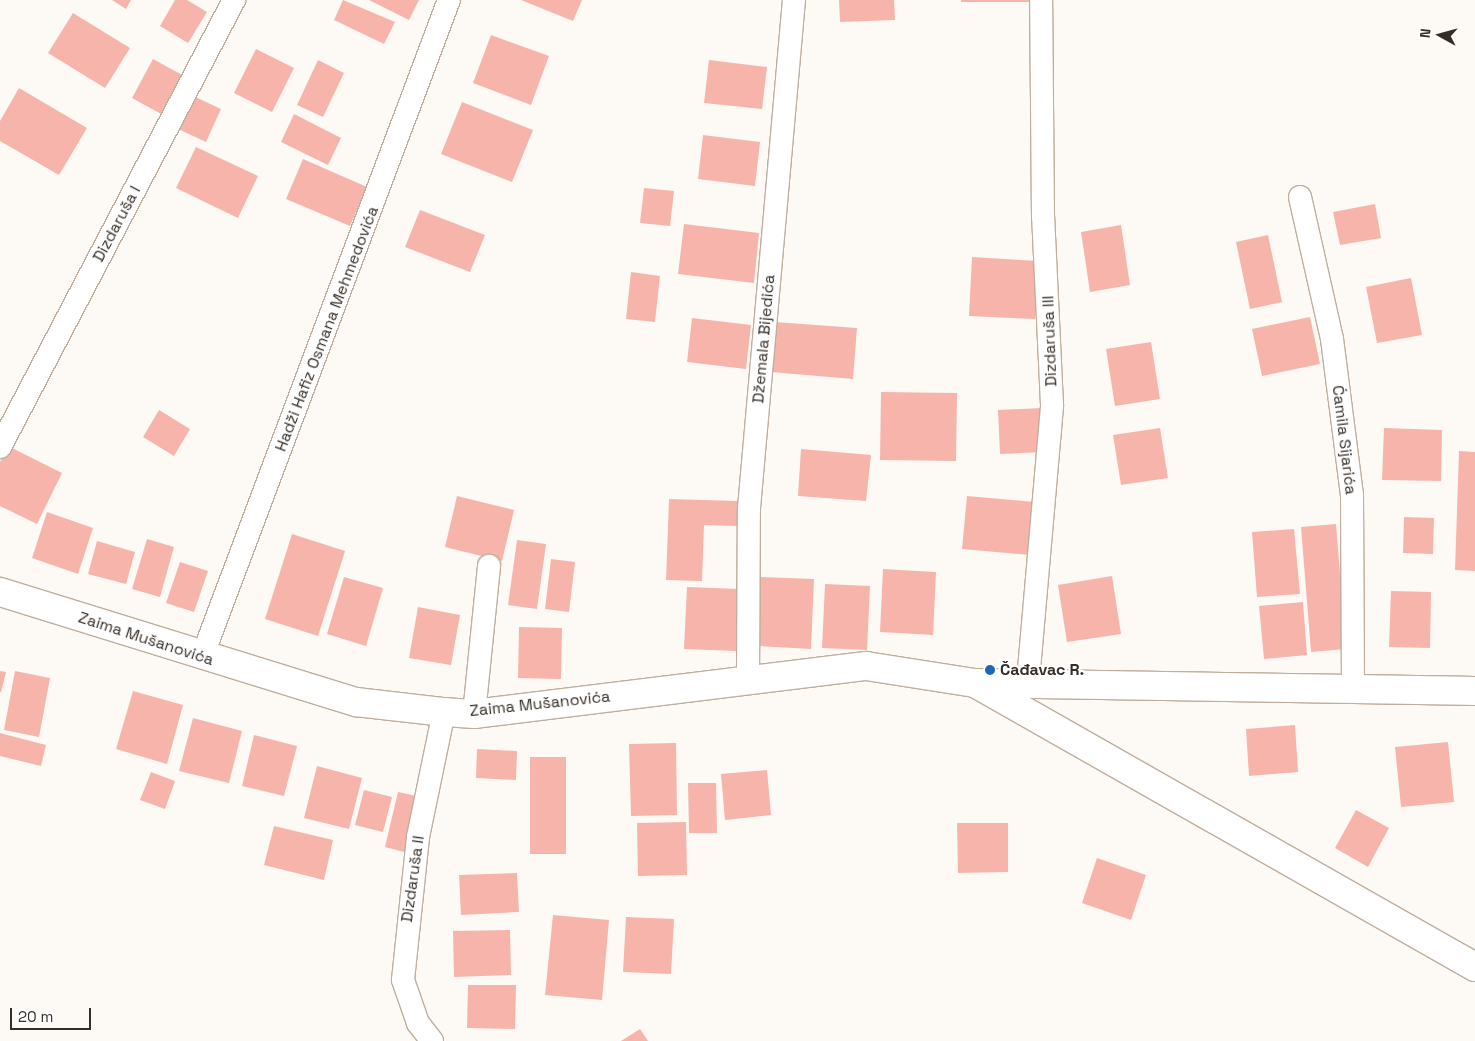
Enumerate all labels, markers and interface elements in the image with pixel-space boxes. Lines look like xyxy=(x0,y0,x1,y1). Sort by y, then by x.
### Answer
north arrow xyxy=(1415,10,1465,60)
text: N xyxy=(1416,27,1435,39)
street label: Dizdaruša I xyxy=(89,183,145,265)
street label: Hadži Hafiz Osmana Mehmedovića xyxy=(271,204,383,454)
street label: Džemala Bijedića xyxy=(749,274,779,404)
street label: Dizdaruša III xyxy=(1039,295,1061,387)
street label: Ćamila Sijarića xyxy=(1328,384,1360,496)
street label: Zaima Mušanovića xyxy=(76,608,216,670)
place label: Čađavac R. xyxy=(1000,660,1084,680)
marker: Čađavac R. xyxy=(984,664,996,676)
street label: Zaima Mušanovića xyxy=(469,687,611,721)
street label: Dizdaruša II xyxy=(397,834,429,924)
scale bar xyxy=(12,998,94,1030)
text: 20 m xyxy=(18,1007,53,1026)

